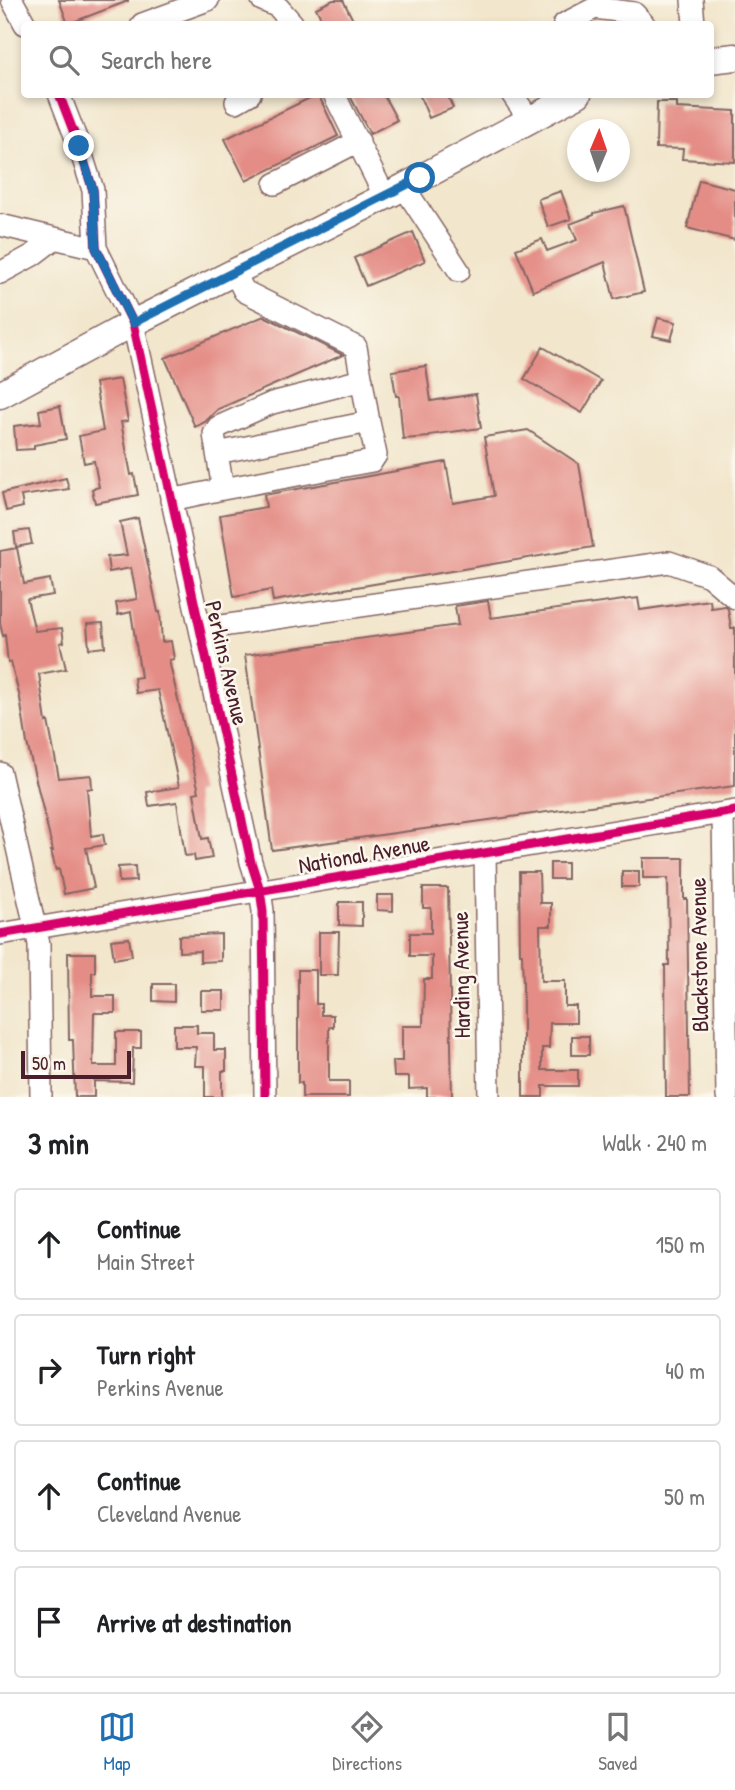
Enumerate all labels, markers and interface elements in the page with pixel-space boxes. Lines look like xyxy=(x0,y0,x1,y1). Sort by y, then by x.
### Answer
search box xyxy=(21,21,714,98)
icon: search xyxy=(45,41,83,79)
text: Search here xyxy=(101,42,212,77)
north arrow xyxy=(567,119,630,182)
route end xyxy=(63,130,94,161)
route start xyxy=(404,162,435,193)
street label: Perkins Avenue xyxy=(198,598,257,728)
street label: National Avenue xyxy=(296,827,432,880)
street label: Blackstone Avenue xyxy=(682,878,715,1033)
street label: Harding Avenue xyxy=(444,911,477,1039)
scale bar xyxy=(21,1048,131,1080)
text: 50 m xyxy=(32,1050,66,1076)
text: 3 min xyxy=(28,1123,89,1163)
text: Walk · 240 m xyxy=(602,1127,707,1158)
text: Continue xyxy=(97,1211,181,1246)
icon: ahead xyxy=(30,1225,68,1263)
text: 150 m xyxy=(656,1229,705,1260)
text: Main Street xyxy=(97,1246,194,1277)
text: Turn right xyxy=(97,1337,195,1372)
icon: right xyxy=(30,1351,68,1389)
text: 40 m xyxy=(665,1355,705,1386)
text: Perkins Avenue xyxy=(97,1372,224,1403)
text: Continue xyxy=(97,1463,181,1498)
icon: ahead xyxy=(30,1477,68,1515)
text: 50 m xyxy=(664,1481,705,1512)
text: Cleveland Avenue xyxy=(97,1498,241,1529)
icon: arrive xyxy=(30,1603,68,1641)
text: Arrive at destination xyxy=(97,1605,292,1640)
tab: Map xyxy=(98,1708,136,1776)
tab: Directions xyxy=(332,1708,402,1776)
tab: Saved xyxy=(598,1708,637,1776)

